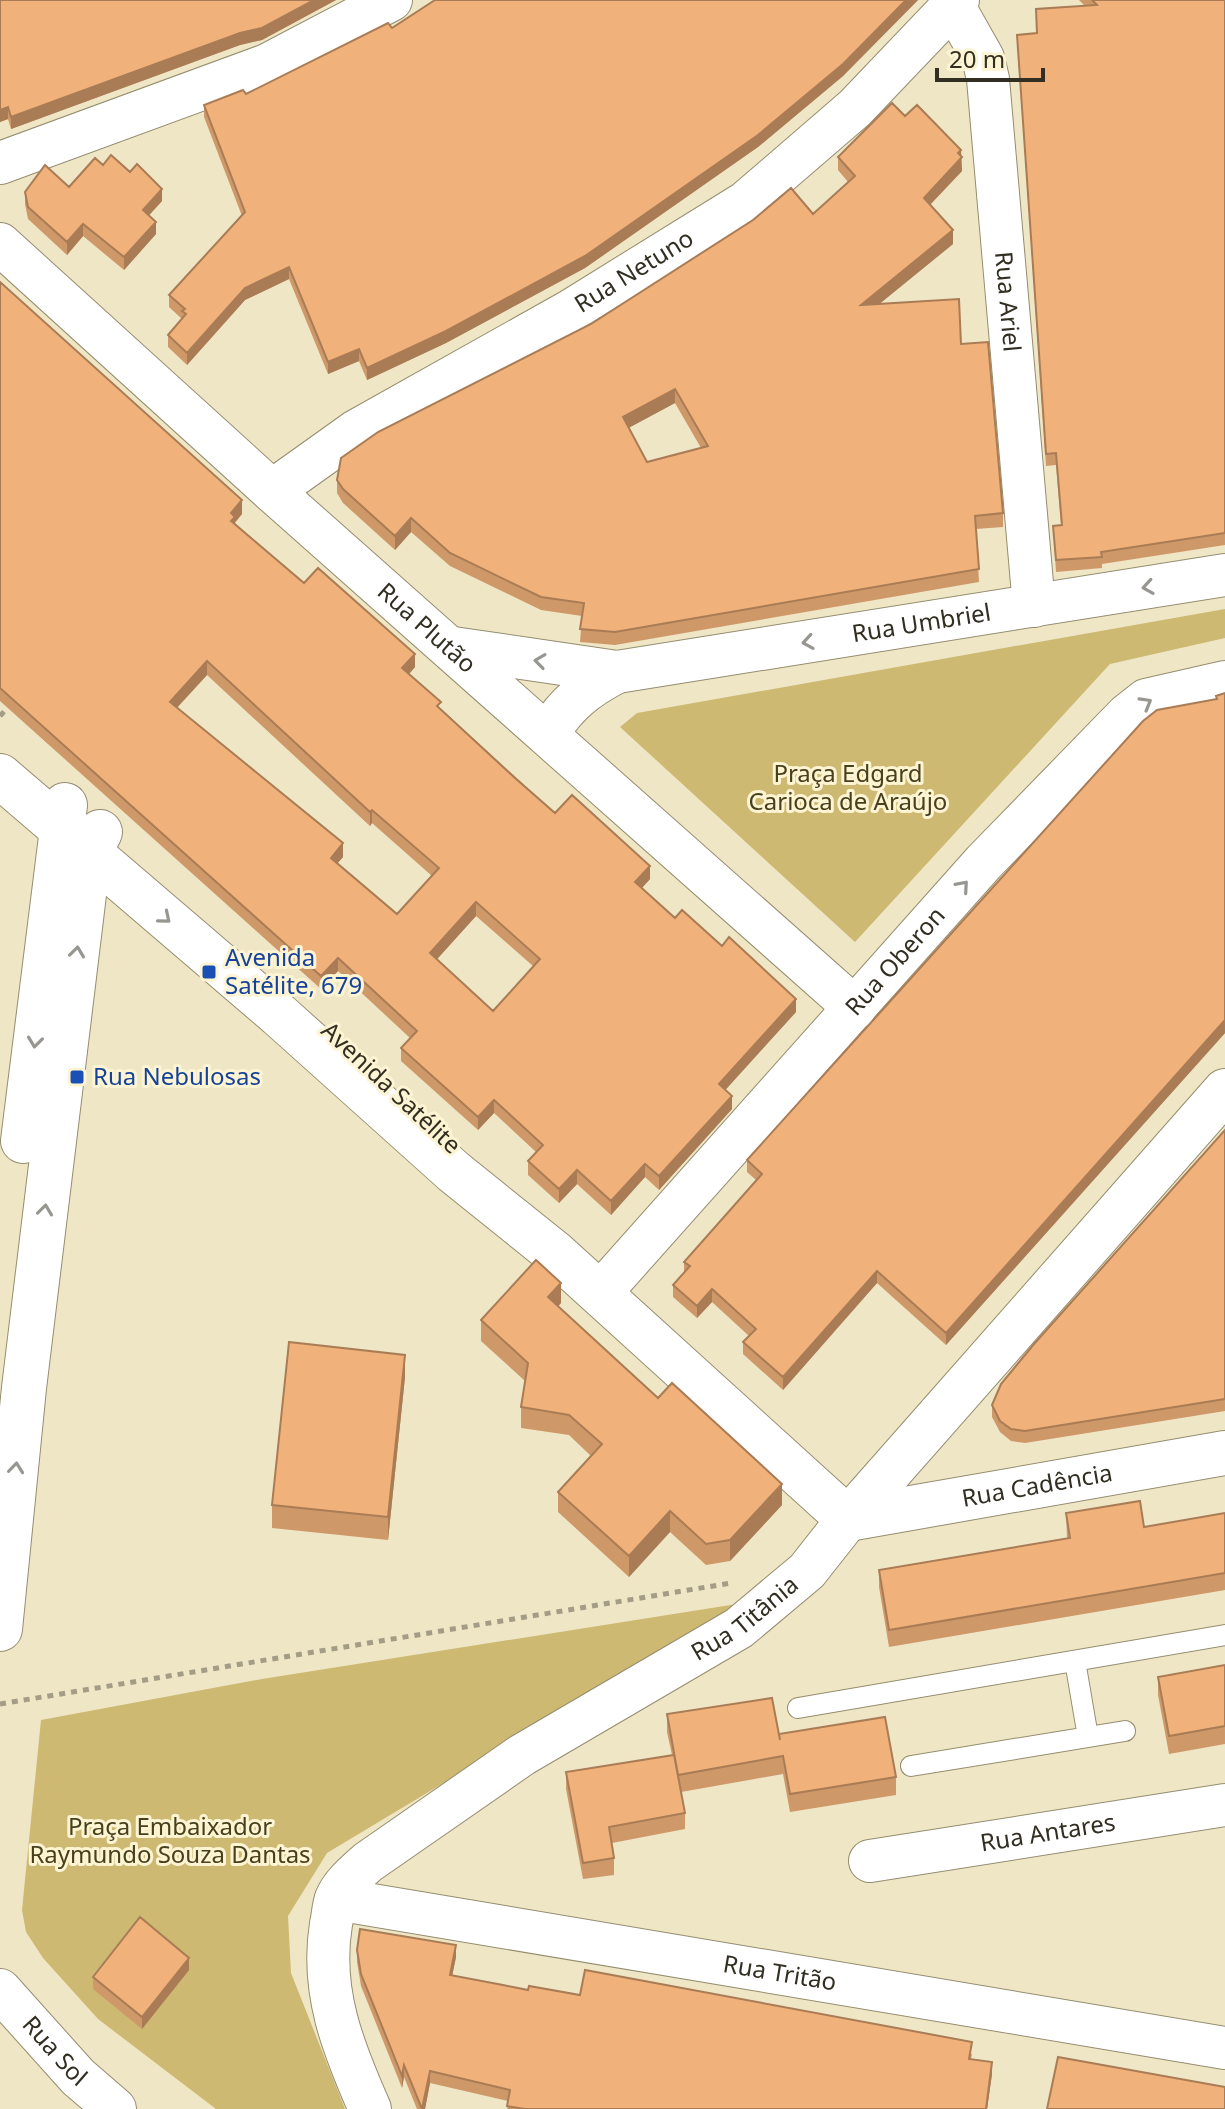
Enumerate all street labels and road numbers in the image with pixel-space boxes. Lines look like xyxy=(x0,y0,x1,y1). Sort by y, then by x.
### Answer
street label: Rua Netuno xyxy=(568,221,699,319)
street label: Rua Ariel xyxy=(988,250,1030,353)
street label: Rua Plutão xyxy=(371,574,484,680)
street label: Rua Umbriel xyxy=(849,595,993,649)
street label: Rua Oberon xyxy=(837,899,952,1022)
street label: Avenida Satélite xyxy=(315,1013,469,1160)
street label: Rua Cadência xyxy=(959,1455,1115,1514)
street label: Rua Titânia xyxy=(684,1567,805,1668)
street label: Rua Antares xyxy=(978,1805,1117,1858)
street label: Rua Tritão xyxy=(721,1946,839,1998)
street label: Rua Sol xyxy=(16,2008,95,2093)

